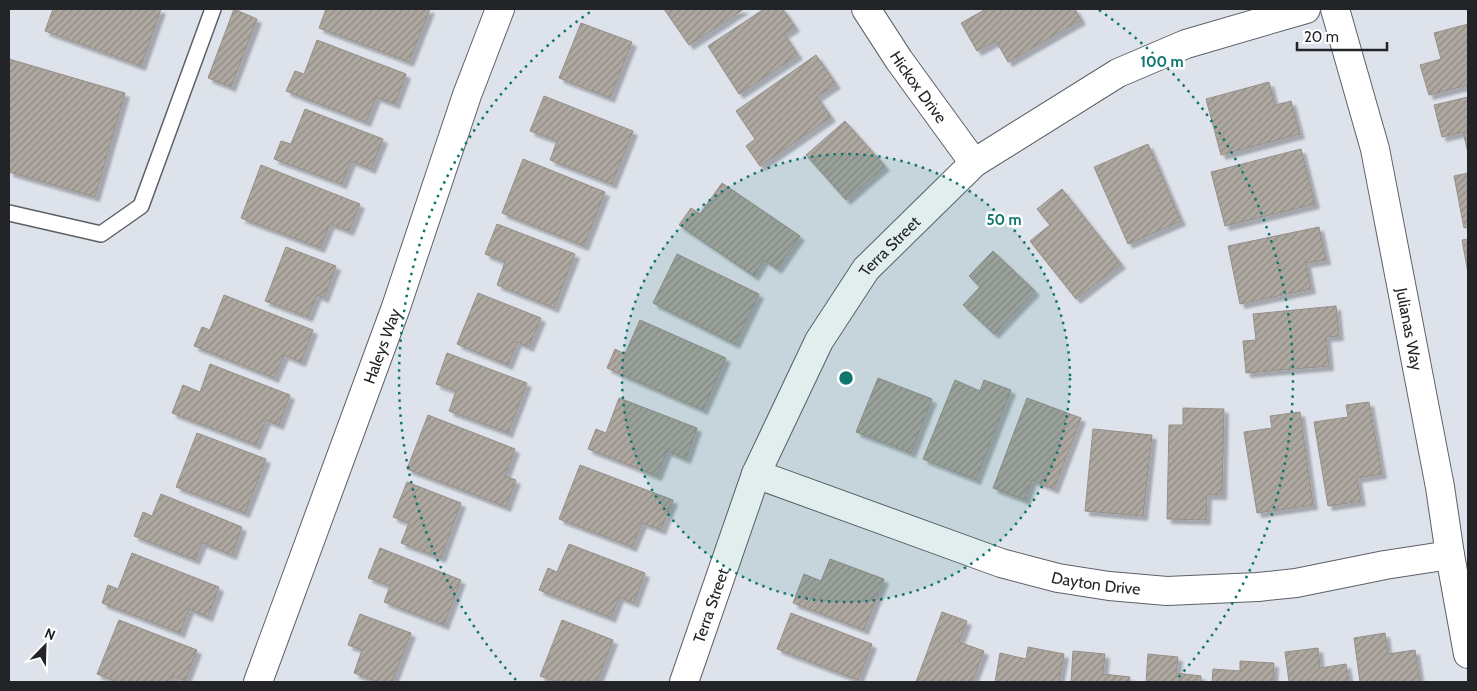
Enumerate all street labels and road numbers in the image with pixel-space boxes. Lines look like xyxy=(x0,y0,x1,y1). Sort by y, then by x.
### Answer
street label: Hickox Drive xyxy=(886,47,951,127)
street label: Terra Street xyxy=(855,212,924,279)
street label: Julianas Way xyxy=(1392,285,1427,372)
street label: Haleys Way xyxy=(359,306,404,386)
street label: Terra Street xyxy=(689,565,732,645)
street label: Dayton Drive xyxy=(1049,567,1141,598)

